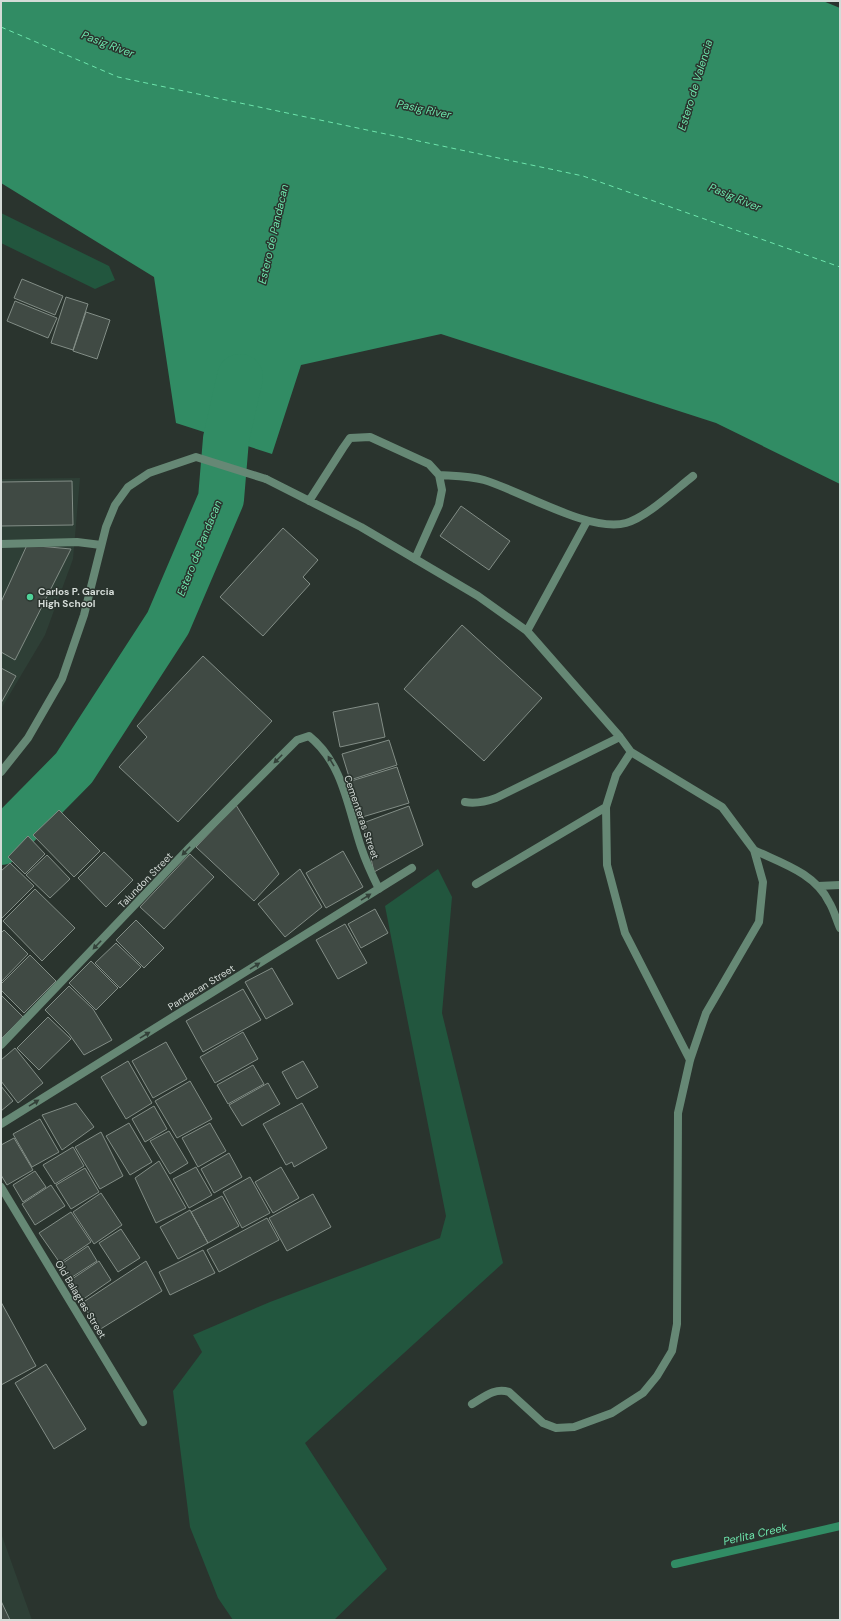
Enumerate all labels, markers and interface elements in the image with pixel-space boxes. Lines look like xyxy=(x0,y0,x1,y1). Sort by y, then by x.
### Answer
water label: Pasig River xyxy=(80,28,137,61)
water label: Estero de Valencia xyxy=(674,38,716,132)
water label: Pasig River xyxy=(396,96,453,122)
water label: Pasig River xyxy=(707,180,764,215)
water label: Estero de Pandacan xyxy=(255,183,291,285)
water label: Estero de Pandacan xyxy=(173,498,225,598)
place label: Carlos P. Garcia High School xyxy=(38,585,115,610)
marker: Carlos P. Garcia High School xyxy=(25,592,35,602)
one-way arrow xyxy=(273,754,283,764)
one-way arrow xyxy=(327,755,334,767)
street label: Cementeras Street xyxy=(341,774,382,861)
one-way arrow xyxy=(182,846,191,856)
street label: Talundon Street xyxy=(115,850,175,911)
one-way arrow xyxy=(360,894,371,901)
one-way arrow xyxy=(92,940,101,950)
street label: Pandacan Street xyxy=(165,962,237,1013)
one-way arrow xyxy=(250,962,260,970)
one-way arrow xyxy=(139,1031,151,1038)
one-way arrow xyxy=(29,1099,39,1107)
street label: Old Balagtas Street xyxy=(52,1258,109,1341)
water label: Perlita Creek xyxy=(722,1520,789,1548)

